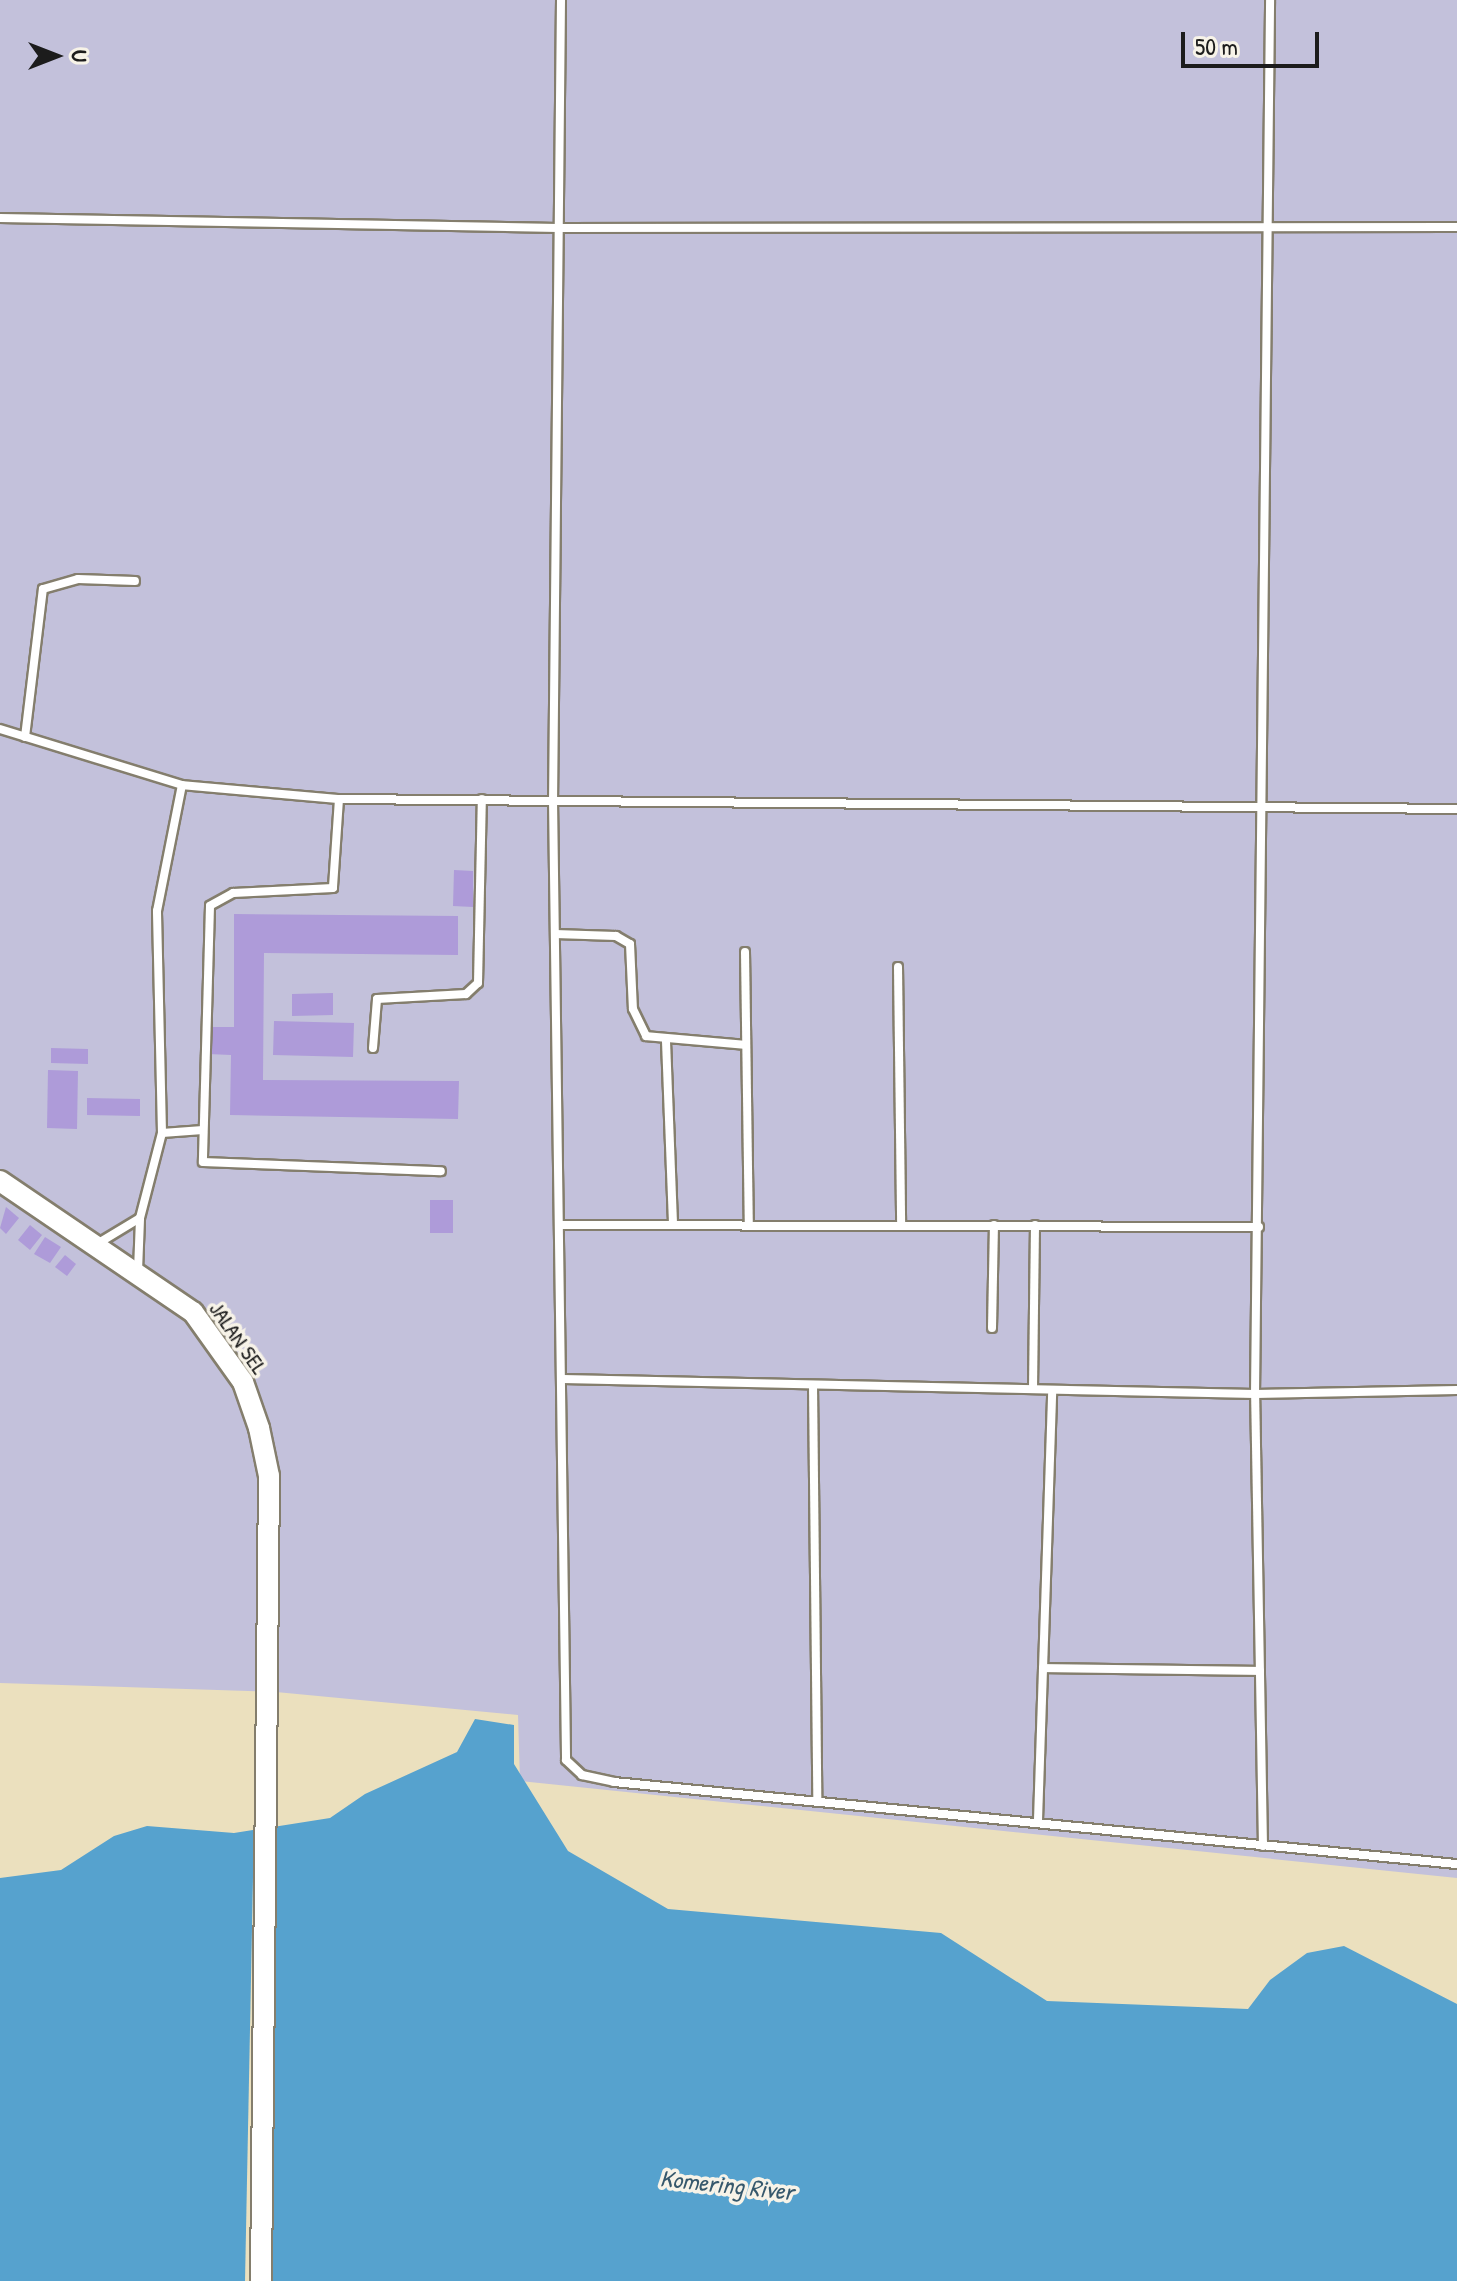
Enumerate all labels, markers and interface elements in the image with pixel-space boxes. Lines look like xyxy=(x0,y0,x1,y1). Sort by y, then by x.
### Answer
north arrow xyxy=(16,16,96,96)
scale bar xyxy=(1185,16,1323,66)
text: 50 m xyxy=(1195,30,1238,62)
text: U xyxy=(65,50,95,62)
street label: JALAN SEL xyxy=(204,1297,272,1379)
water label: Komering River xyxy=(659,2164,795,2206)

